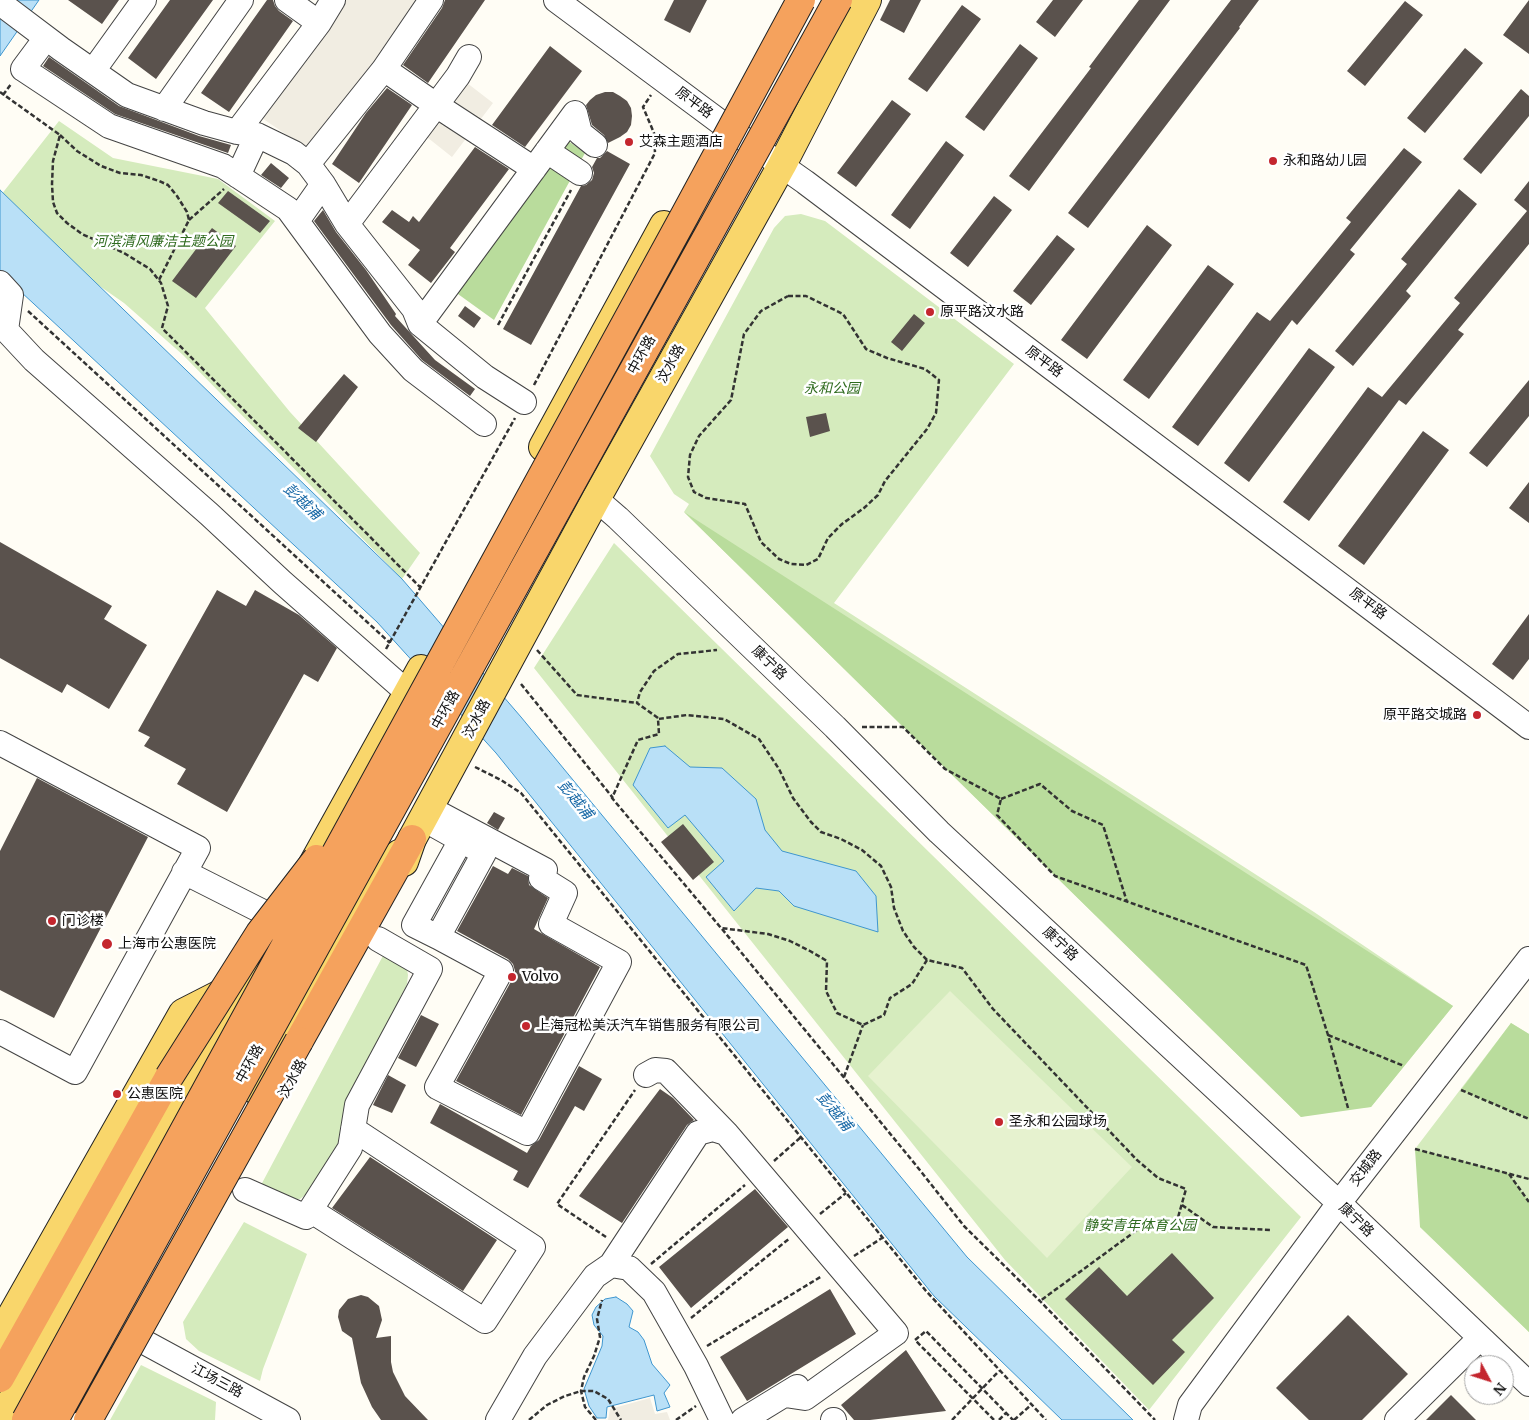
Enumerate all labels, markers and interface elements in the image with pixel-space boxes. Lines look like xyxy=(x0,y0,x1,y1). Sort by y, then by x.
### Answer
street label: 原平路 xyxy=(672,84,716,122)
place label: 艾森主题酒店 xyxy=(639,134,723,150)
marker: 艾森主题酒店 xyxy=(623,136,635,148)
place label: 永和路幼儿园 xyxy=(1283,153,1367,169)
marker: 永和路幼儿园 xyxy=(1267,155,1279,167)
park label: 河滨清风廉洁主题公园 xyxy=(93,234,233,250)
place label: 原平路汶水路 xyxy=(940,304,1024,320)
marker: 原平路汶水路 xyxy=(924,306,936,318)
street label: 中环路 xyxy=(624,333,660,377)
street label: 汶水路 xyxy=(653,342,689,386)
street label: 原平路 xyxy=(1022,343,1066,381)
park label: 永和公园 xyxy=(804,381,860,397)
water label: 彭越浦 xyxy=(279,480,325,524)
street label: 原平路 xyxy=(1346,585,1390,623)
street label: 康宁路 xyxy=(748,642,790,684)
street label: 中环路 xyxy=(428,688,464,732)
street label: 汶水路 xyxy=(460,697,494,741)
place label: 原平路交城路 xyxy=(1383,707,1467,723)
marker: 原平路交城路 xyxy=(1471,709,1483,721)
water label: 彭越浦 xyxy=(554,777,596,823)
place label: 门诊楼 xyxy=(62,913,104,929)
marker: 门诊楼 xyxy=(46,915,58,927)
street label: 康宁路 xyxy=(1039,924,1081,964)
place label: 上海市公惠医院 xyxy=(118,936,216,952)
marker: 上海市公惠医院 xyxy=(100,937,114,951)
place label: Volvo xyxy=(522,969,559,985)
marker: Volvo xyxy=(506,971,518,983)
place label: 上海冠松美沃汽车销售服务有限公司 xyxy=(536,1018,760,1034)
marker: 上海冠松美沃汽车销售服务有限公司 xyxy=(520,1020,532,1032)
street label: 中环路 xyxy=(232,1042,268,1086)
street label: 汶水路 xyxy=(275,1057,311,1101)
place label: 公惠医院 xyxy=(127,1086,183,1102)
marker: 公惠医院 xyxy=(111,1088,123,1100)
water label: 彭越浦 xyxy=(813,1089,855,1135)
place label: 圣永和公园球场 xyxy=(1009,1114,1107,1130)
marker: 圣永和公园球场 xyxy=(993,1116,1005,1128)
street label: 交城路 xyxy=(1346,1146,1386,1190)
street label: 康宁路 xyxy=(1335,1199,1377,1241)
park label: 静安青年体育公园 xyxy=(1084,1218,1196,1234)
north arrow xyxy=(1464,1355,1514,1405)
street label: 江场三路 xyxy=(188,1360,246,1402)
text: N xyxy=(1489,1379,1510,1399)

